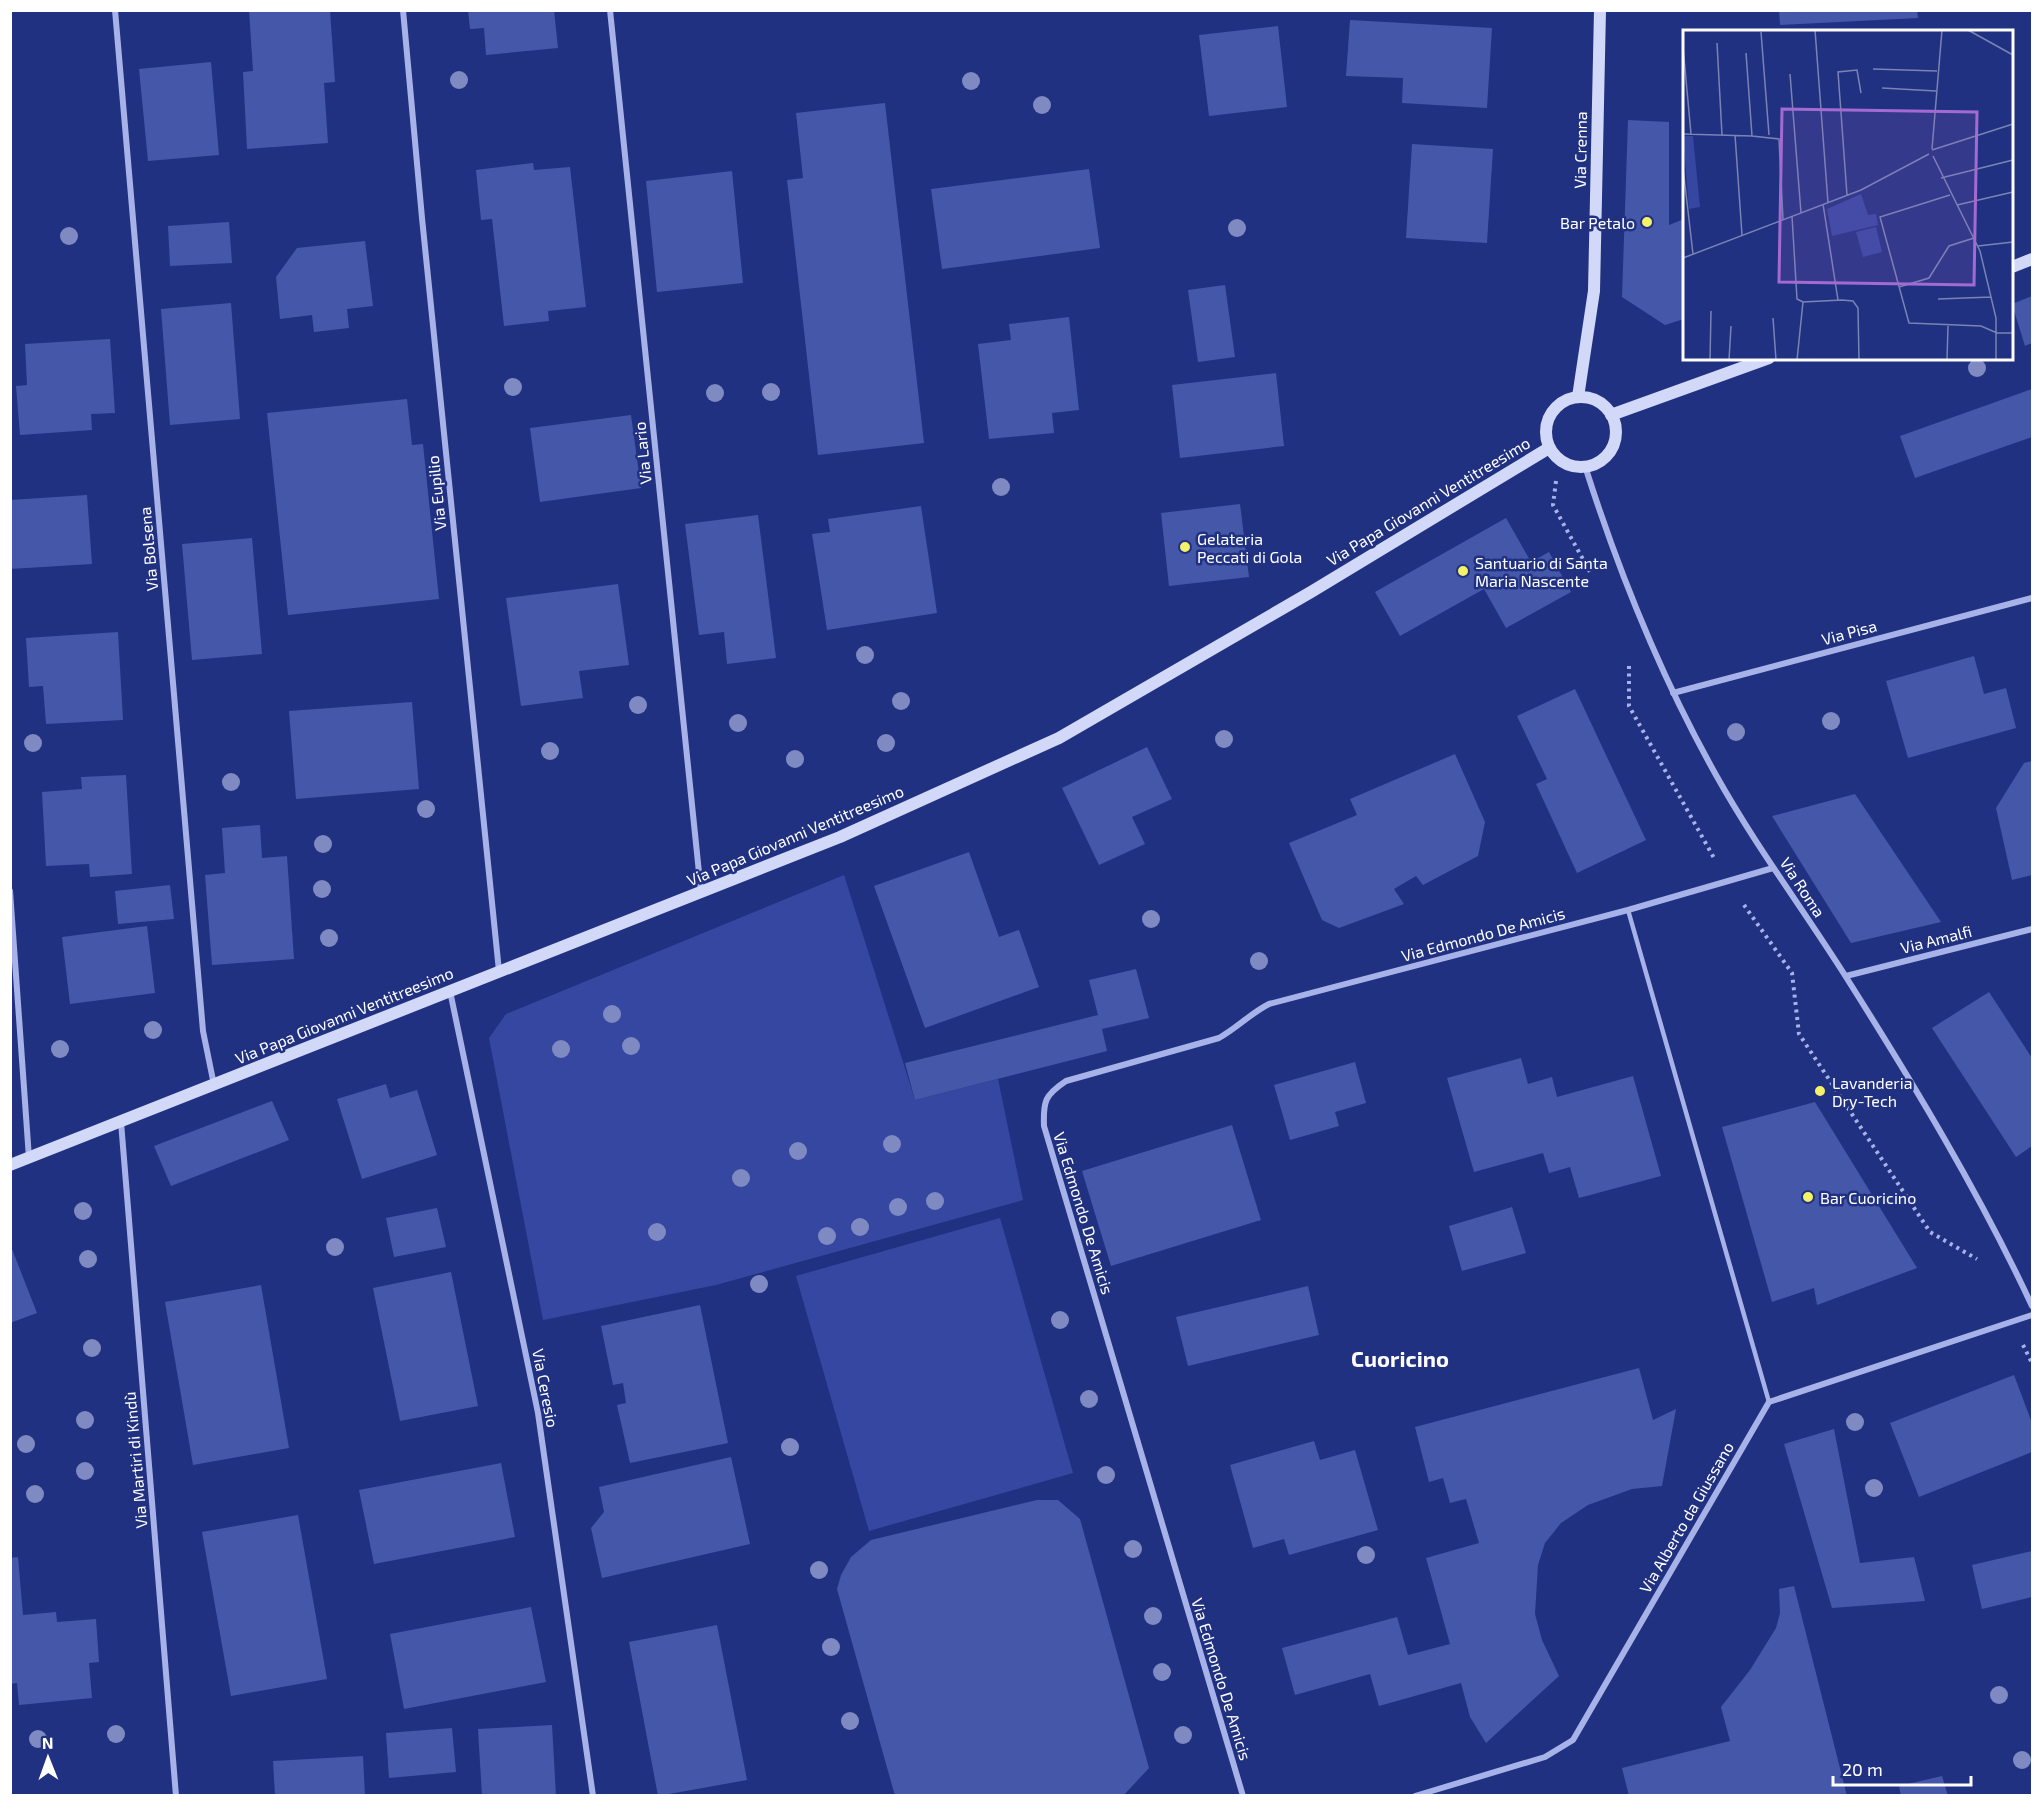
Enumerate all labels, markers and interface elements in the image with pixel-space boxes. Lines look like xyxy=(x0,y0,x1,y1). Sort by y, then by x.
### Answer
inset map xyxy=(1683,30,2013,360)
street label: Via Crenna xyxy=(1570,111,1590,189)
place label: Bar Petalo xyxy=(1560,213,1635,232)
marker: Bar Petalo xyxy=(1640,215,1654,229)
street label: Via Lario xyxy=(629,421,655,485)
street label: Via Papa Giovanni Ventitreesimo xyxy=(1323,433,1533,569)
street label: Via Eupilio xyxy=(423,455,449,531)
street label: Via Bolsena xyxy=(135,506,161,592)
place label: Gelateria Peccati di Gola xyxy=(1197,529,1302,566)
marker: Gelateria Peccati di Gola xyxy=(1178,540,1192,554)
place label: Santuario di Santa Maria Nascente xyxy=(1475,553,1608,590)
marker: Santuario di Santa Maria Nascente xyxy=(1456,564,1470,578)
street label: Via Pisa xyxy=(1819,616,1879,648)
street label: Via Papa Giovanni Ventitreesimo xyxy=(684,781,906,889)
street label: Via Roma xyxy=(1777,853,1829,921)
street label: Via Edmondo De Amicis xyxy=(1399,903,1567,965)
street label: Via Amalfi xyxy=(1898,921,1974,957)
street label: Via Papa Giovanni Ventitreesimo xyxy=(232,962,456,1068)
place label: Lavanderia Dry-Tech xyxy=(1832,1073,1912,1110)
marker: Lavanderia Dry-Tech xyxy=(1813,1084,1827,1098)
street label: Via Edmondo De Amicis xyxy=(1050,1130,1118,1296)
place label: Bar Cuoricino xyxy=(1820,1188,1916,1207)
marker: Bar Cuoricino xyxy=(1801,1190,1815,1204)
district label: Cuoricino xyxy=(1351,1345,1449,1371)
street label: Via Ceresio xyxy=(529,1347,563,1429)
street label: Via Martiri di Kindù xyxy=(120,1391,150,1529)
street label: Via Alberto da Giussano xyxy=(1635,1438,1737,1596)
street label: Via Edmondo De Amicis xyxy=(1188,1596,1256,1762)
north arrow xyxy=(18,1728,78,1788)
text: N xyxy=(42,1733,54,1752)
scale bar xyxy=(1833,1749,1971,1787)
text: 20 m xyxy=(1842,1758,1883,1780)

